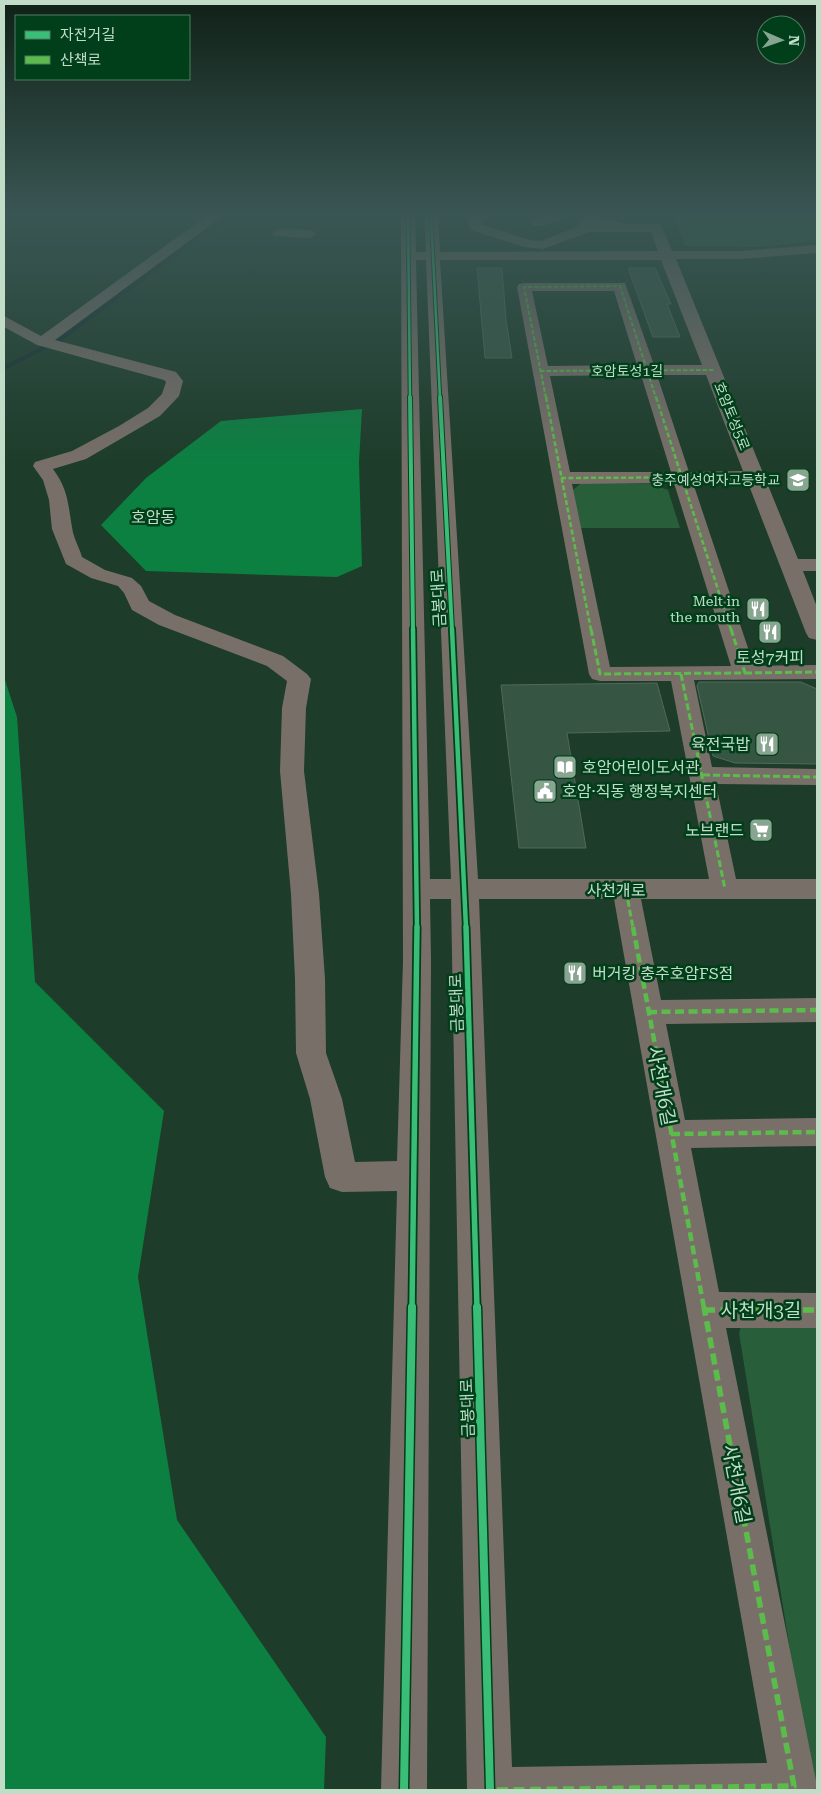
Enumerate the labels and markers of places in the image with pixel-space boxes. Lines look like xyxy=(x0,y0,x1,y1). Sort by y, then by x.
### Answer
school or university icon: 충주예성여자고등학교 xyxy=(785,467,811,493)
place label: 충주예성여자고등학교 xyxy=(651,472,780,488)
place label: Melt in the mouth xyxy=(670,593,740,625)
restaurant icon: Melt in the mouth xyxy=(745,596,771,622)
restaurant icon: 토성7커피 xyxy=(757,619,783,645)
place label: 토성7커피 xyxy=(736,648,804,667)
restaurant icon: 육전국밥 xyxy=(754,731,780,757)
place label: 육전국밥 xyxy=(691,735,750,754)
library icon: 호암어린이도서관 xyxy=(552,754,578,780)
place label: 호암어린이도서관 xyxy=(582,758,700,777)
public building icon: 호암·직동 행정복지센터 xyxy=(532,778,558,804)
place label: 호암·직동 행정복지센터 xyxy=(562,782,717,801)
supermarket icon: 노브랜드 xyxy=(748,817,774,843)
place label: 노브랜드 xyxy=(685,821,744,840)
restaurant icon: 버거킹 충주호암FS점 xyxy=(562,960,588,986)
place label: 버거킹 충주호암FS점 xyxy=(592,964,733,983)

